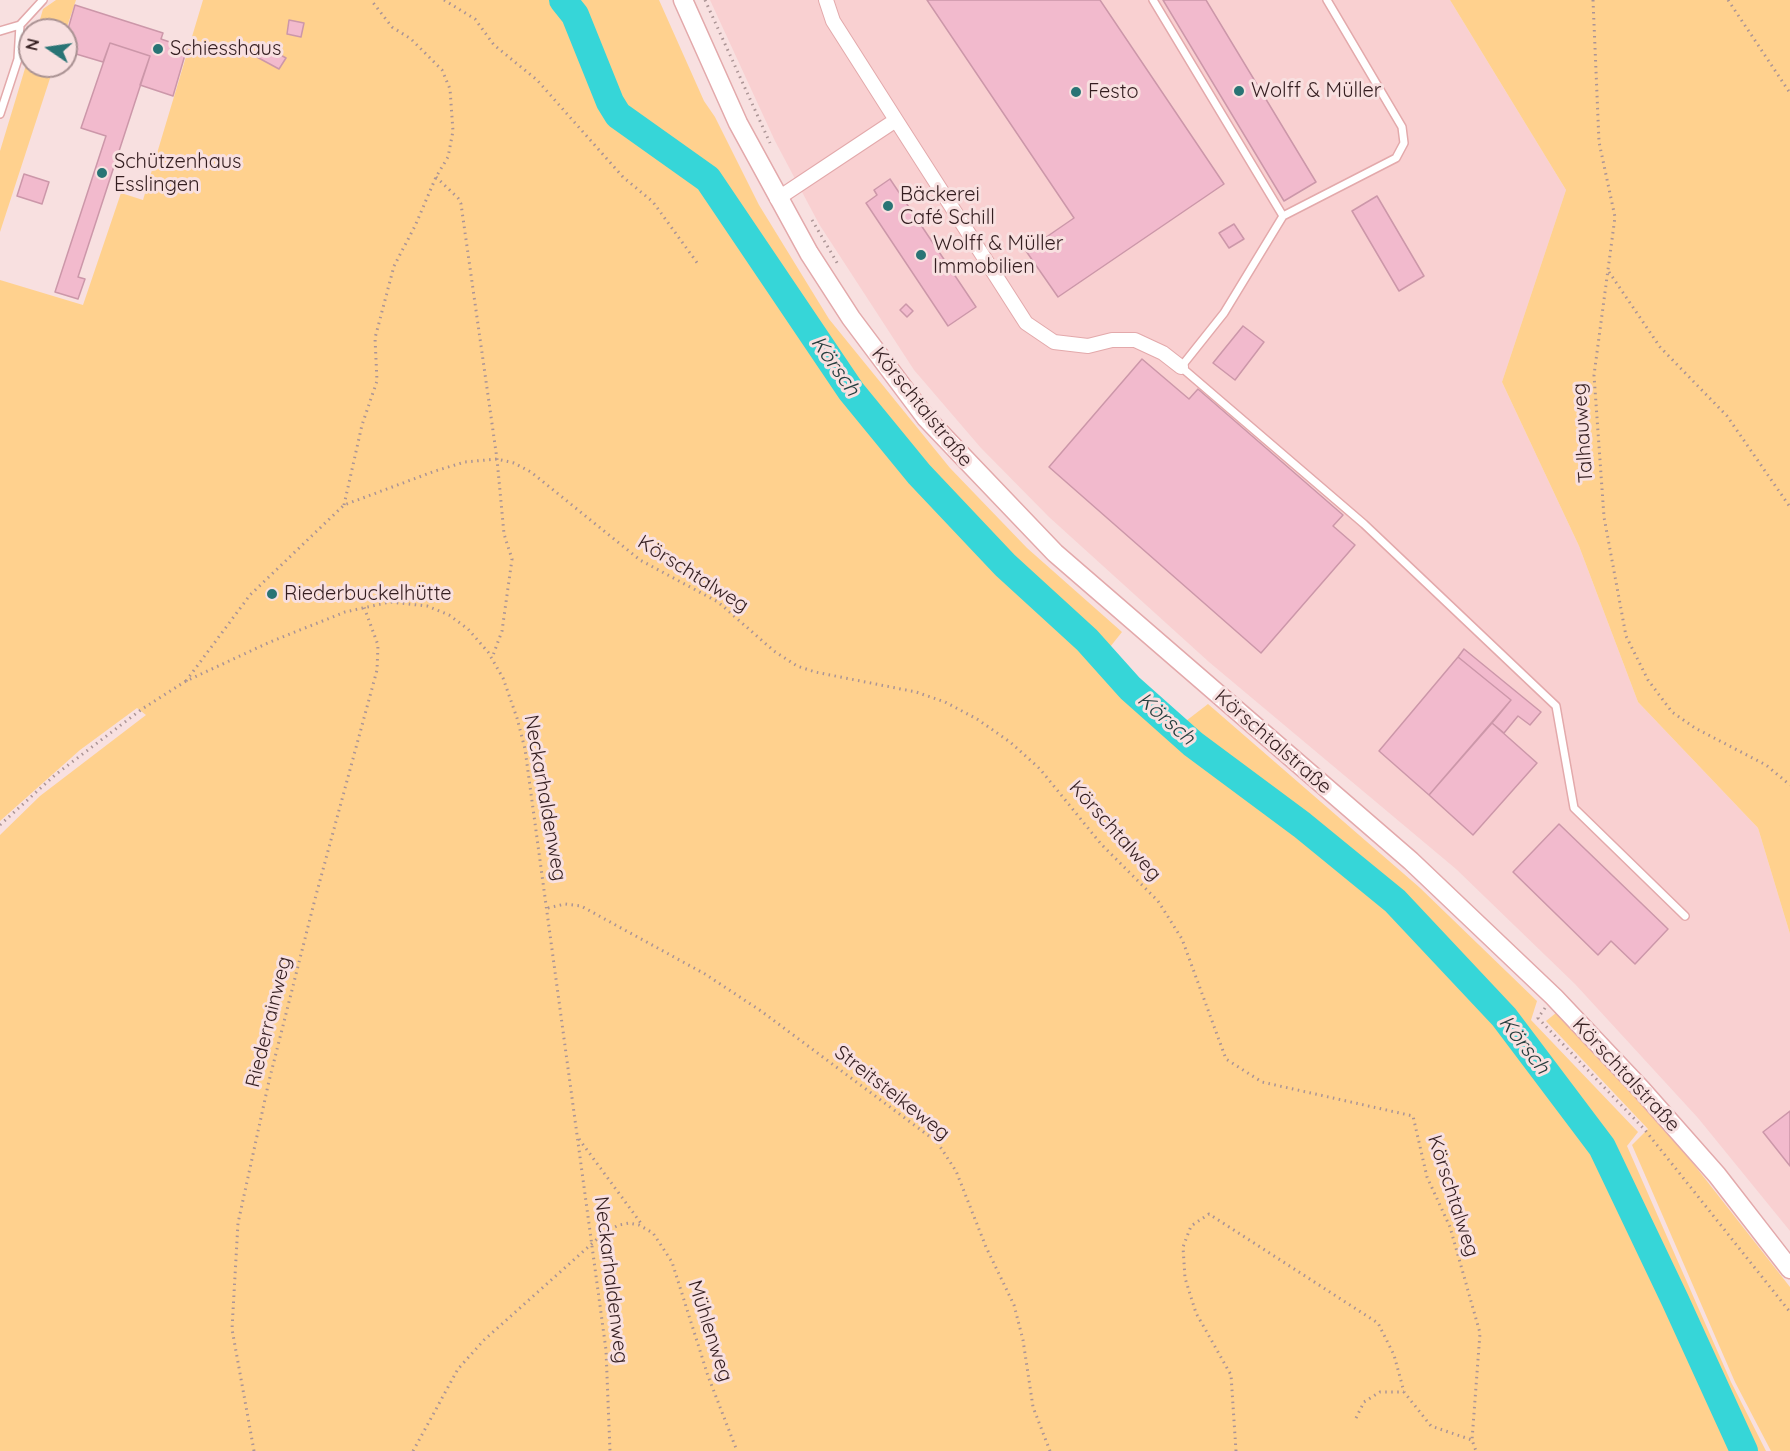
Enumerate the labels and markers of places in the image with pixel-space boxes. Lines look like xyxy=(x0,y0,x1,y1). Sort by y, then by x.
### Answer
place label: Schiesshaus xyxy=(170,37,281,61)
marker: Schiesshaus xyxy=(151,42,165,56)
place label: Wolff & Müller xyxy=(1251,79,1382,103)
place label: Festo xyxy=(1088,80,1138,104)
marker: Wolff & Müller xyxy=(1232,84,1246,98)
marker: Festo xyxy=(1069,85,1083,99)
place label: Schützenhaus Esslingen xyxy=(114,150,241,197)
marker: Schützenhaus Esslingen xyxy=(95,166,109,180)
place label: Bäckerei Café Schill xyxy=(900,183,995,230)
marker: Bäckerei Café Schill xyxy=(881,199,895,213)
place label: Wolff & Müller Immobilien xyxy=(933,232,1064,279)
marker: Wolff & Müller Immobilien xyxy=(914,248,928,262)
place label: Riederbuckelhütte xyxy=(284,582,452,606)
marker: Riederbuckelhütte xyxy=(265,587,279,601)

